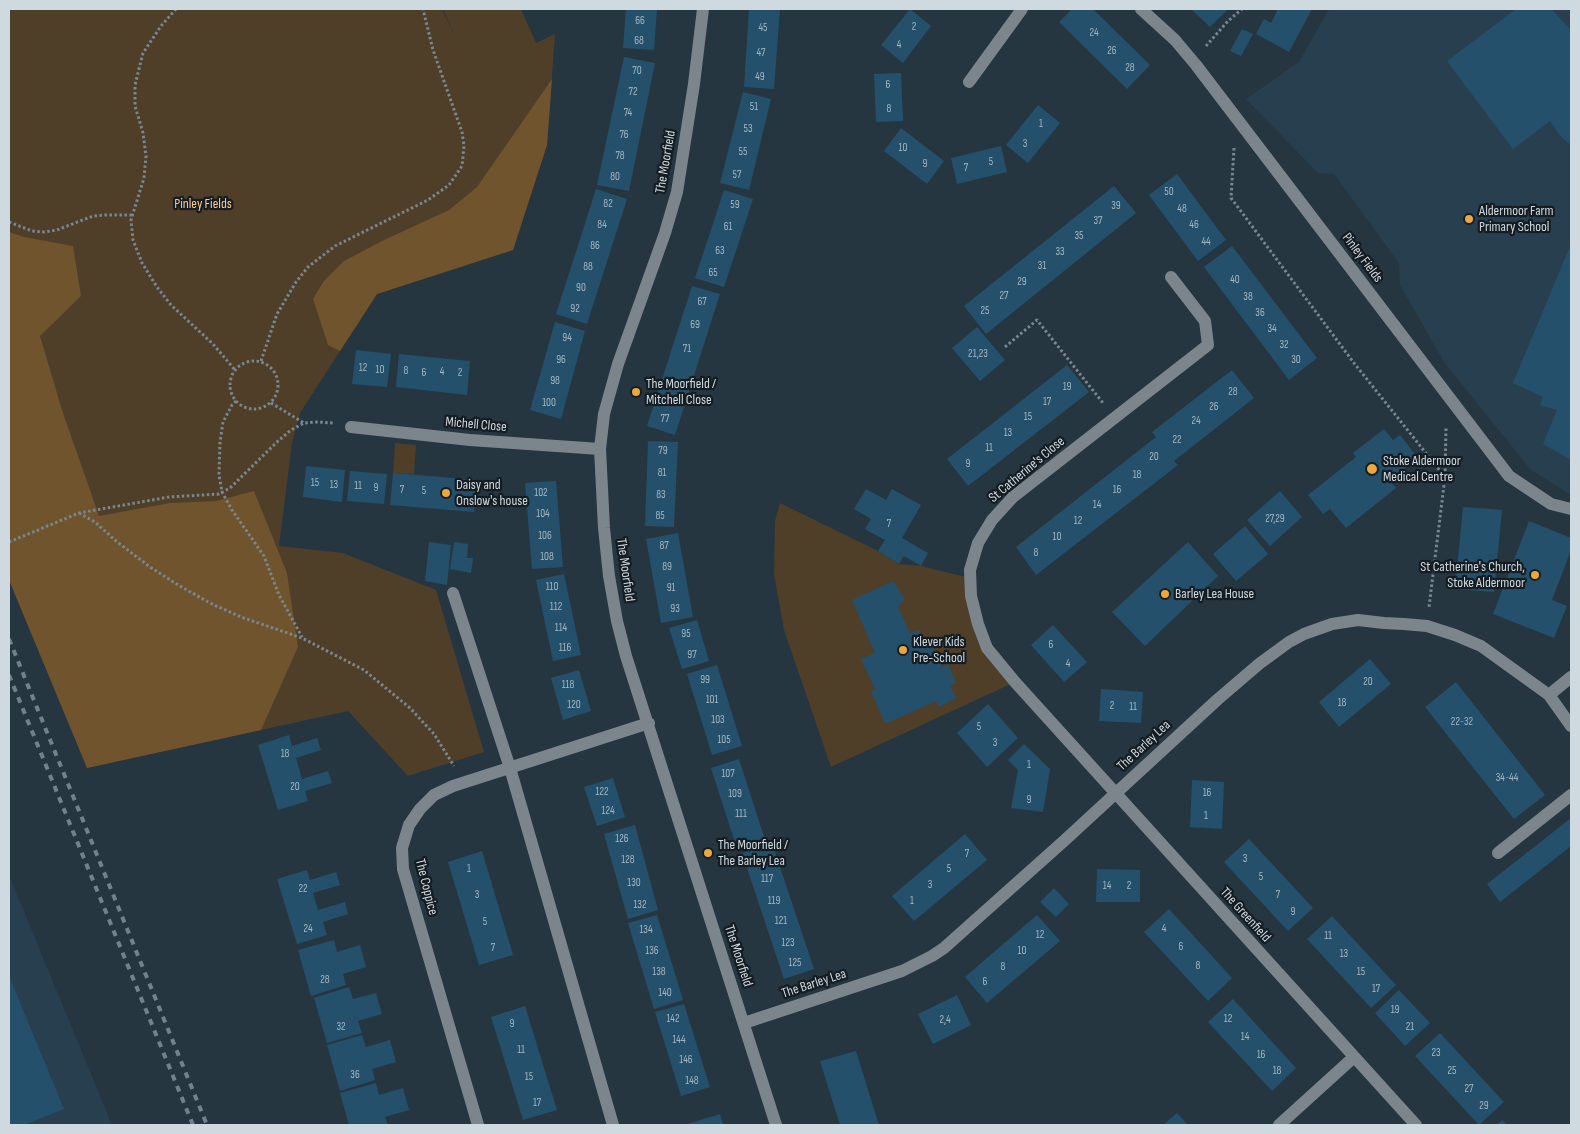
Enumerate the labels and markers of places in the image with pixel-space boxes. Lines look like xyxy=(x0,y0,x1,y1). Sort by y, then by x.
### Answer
place label: Aldermoor Farm Primary School xyxy=(1479,203,1554,236)
marker: Aldermoor Farm Primary School xyxy=(1463,213,1475,225)
place label: The Moorfield / Mitchell Close xyxy=(646,376,716,408)
marker: The Moorfield / Mitchell Close xyxy=(630,386,642,398)
place label: Stoke Aldermoor Medical Centre xyxy=(1383,453,1461,486)
marker: Stoke Aldermoor Medical Centre xyxy=(1365,462,1379,476)
place label: Daisy and Onslow's house xyxy=(456,477,528,510)
marker: Daisy and Onslow's house xyxy=(440,487,452,499)
place label: St Catherine's Church, Stoke Aldermoor xyxy=(1420,559,1525,592)
marker: St Catherine's Church, Stoke Aldermoor xyxy=(1529,569,1541,581)
place label: Barley Lea House xyxy=(1175,586,1254,602)
marker: Barley Lea House xyxy=(1159,588,1171,600)
place label: Klever Kids Pre-School xyxy=(913,634,965,666)
marker: Klever Kids Pre-School xyxy=(897,644,909,656)
place label: The Moorfield / The Barley Lea xyxy=(718,837,788,870)
marker: The Moorfield / The Barley Lea xyxy=(702,847,714,859)

